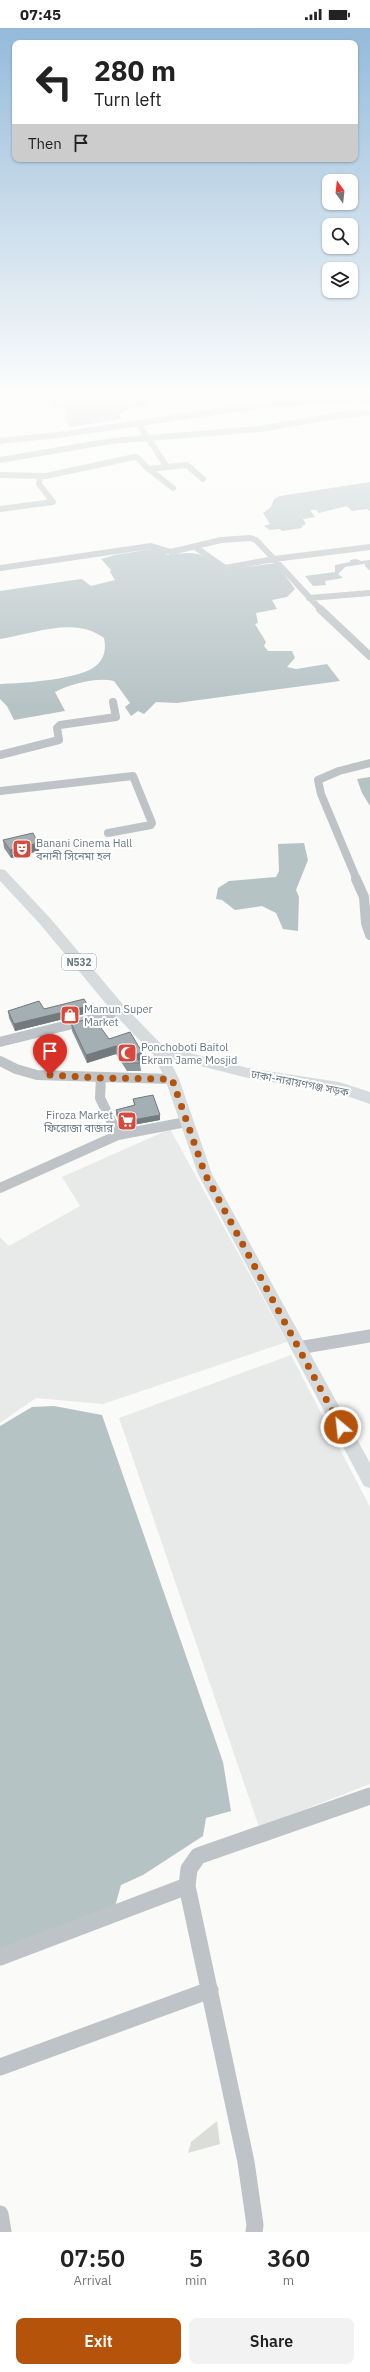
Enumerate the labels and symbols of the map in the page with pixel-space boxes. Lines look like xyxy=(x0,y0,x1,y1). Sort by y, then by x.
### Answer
north arrow xyxy=(322,174,358,210)
place label: Banani Cinema Hall বনানী সিনেমা হল xyxy=(35,836,132,863)
theatre icon: Banani Cinema Hall বনানী সিনেমা হল xyxy=(11,838,33,860)
road number: N532 xyxy=(62,954,96,970)
place label: Mamun Super Market xyxy=(84,1002,153,1029)
shop icon: Mamun Super Market xyxy=(59,1004,81,1026)
pin xyxy=(33,1034,67,1075)
place label: Ponchoboti Baitol Ekram Jame Mosjid xyxy=(141,1040,237,1067)
mosque icon: Ponchoboti Baitol Ekram Jame Mosjid xyxy=(116,1042,138,1064)
street label: ঢাকা-নারায়ণগঞ্জ সড়ক xyxy=(249,1066,350,1099)
place label: Firoza Market ফিরোজা বাজার xyxy=(43,1108,113,1135)
supermarket icon: Firoza Market ফিরোজা বাজার xyxy=(116,1110,138,1132)
position arrow xyxy=(320,1406,362,1448)

